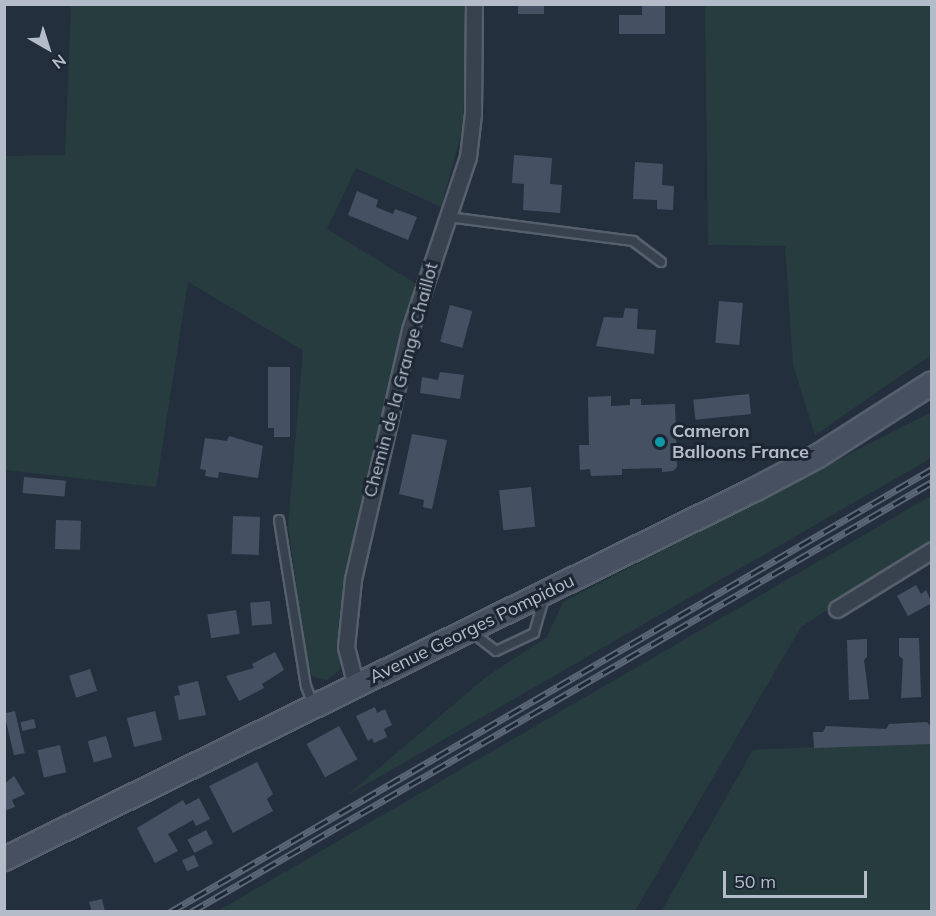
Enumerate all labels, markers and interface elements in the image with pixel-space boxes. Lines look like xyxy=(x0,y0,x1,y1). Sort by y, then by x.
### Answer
north arrow xyxy=(18,18,78,78)
text: N xyxy=(48,50,70,74)
street label: Chemin de la Grange Chaillot xyxy=(359,260,443,500)
place label: Cameron Balloons France xyxy=(672,421,809,464)
marker: Cameron Balloons France xyxy=(653,435,667,449)
street label: Avenue Georges Pompidou xyxy=(366,570,578,688)
scale bar xyxy=(726,859,870,897)
text: 50 m xyxy=(734,870,776,893)

